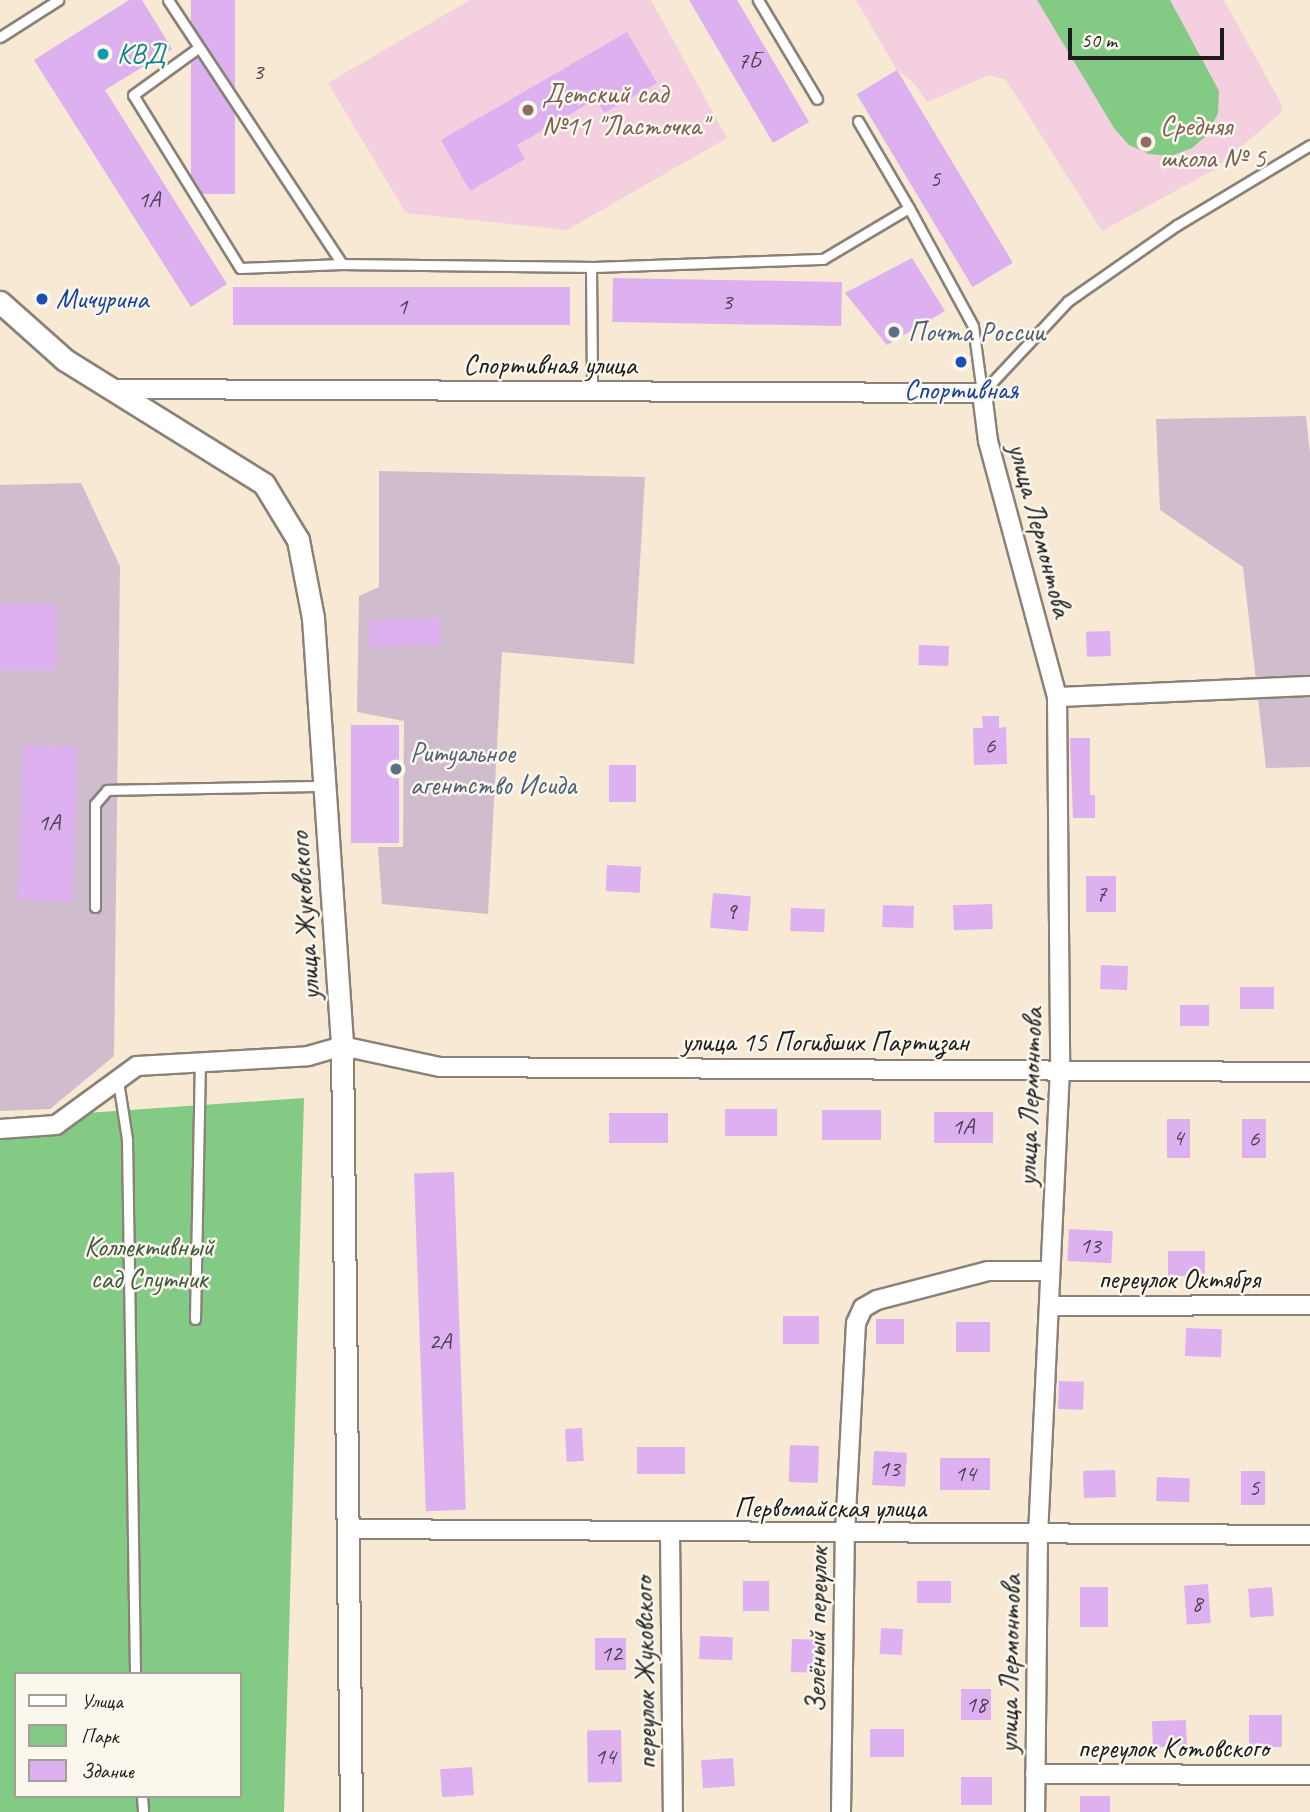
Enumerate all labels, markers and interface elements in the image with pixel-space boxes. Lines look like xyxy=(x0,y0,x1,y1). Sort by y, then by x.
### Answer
scale bar xyxy=(1072,14,1228,58)
text: 50 m xyxy=(1081,27,1117,53)
place label: КВД xyxy=(117,37,165,71)
marker: КВД xyxy=(95,46,111,62)
house number: 7Б xyxy=(737,47,761,75)
house number: 3 xyxy=(253,58,263,86)
place label: Детский сад №11 "Ласточка" xyxy=(542,77,707,143)
marker: Детский сад №11 "Ласточка" xyxy=(520,102,536,118)
place label: Средняя школа № 5 xyxy=(1160,109,1266,175)
marker: Средняя школа № 5 xyxy=(1138,134,1154,150)
house number: 5 xyxy=(930,165,940,193)
house number: 1А xyxy=(138,186,160,214)
place label: Мичурина xyxy=(56,282,149,316)
house number: 3 xyxy=(722,288,732,316)
marker: Мичурина xyxy=(34,291,50,307)
house number: 1 xyxy=(397,293,407,321)
place label: Почта России xyxy=(908,315,1044,349)
marker: Почта России xyxy=(886,324,902,340)
street label: Спортивная улица xyxy=(463,348,637,382)
marker: Спортивная xyxy=(953,354,969,370)
place label: Спортивная xyxy=(904,373,1018,407)
street label: улица Лермонтова xyxy=(1001,439,1079,621)
house number: 6 xyxy=(985,732,995,760)
place label: Ритуальное агентство Исида xyxy=(410,736,576,802)
marker: Ритуальное агентство Исида xyxy=(388,761,404,777)
house number: 1А xyxy=(38,809,60,837)
street label: улица Жуковского xyxy=(282,830,328,1002)
house number: 7 xyxy=(1096,880,1106,908)
house number: 9 xyxy=(726,898,736,926)
street label: улица Лермонтова xyxy=(1010,1007,1050,1187)
street label: улица 15 Погибших Партизан xyxy=(680,1025,970,1059)
house number: 1А xyxy=(952,1113,974,1141)
house number: 4 xyxy=(1173,1124,1183,1152)
house number: 6 xyxy=(1249,1125,1259,1153)
park label: Коллективный сад Спутник xyxy=(84,1230,214,1296)
house number: 13 xyxy=(1079,1232,1101,1260)
street label: переулок Октября xyxy=(1097,1262,1261,1296)
house number: 2А xyxy=(429,1328,451,1356)
house number: 13 xyxy=(878,1455,900,1483)
house number: 14 xyxy=(954,1460,976,1488)
house number: 5 xyxy=(1249,1474,1259,1502)
street label: Первомайская улица xyxy=(733,1491,927,1525)
street label: Зелёный переулок xyxy=(799,1547,835,1713)
street label: улица Лермонтова xyxy=(992,1574,1028,1754)
street label: переулок Жуковского xyxy=(627,1576,663,1770)
house number: 8 xyxy=(1192,1590,1202,1618)
house number: 12 xyxy=(600,1640,622,1668)
legend xyxy=(14,1672,242,1798)
text: Улица xyxy=(81,1688,123,1714)
house number: 18 xyxy=(965,1691,987,1719)
text: Парк xyxy=(81,1723,118,1749)
street label: переулок Котовского xyxy=(1079,1731,1267,1765)
house number: 14 xyxy=(594,1743,616,1771)
text: Здание xyxy=(81,1758,134,1784)

